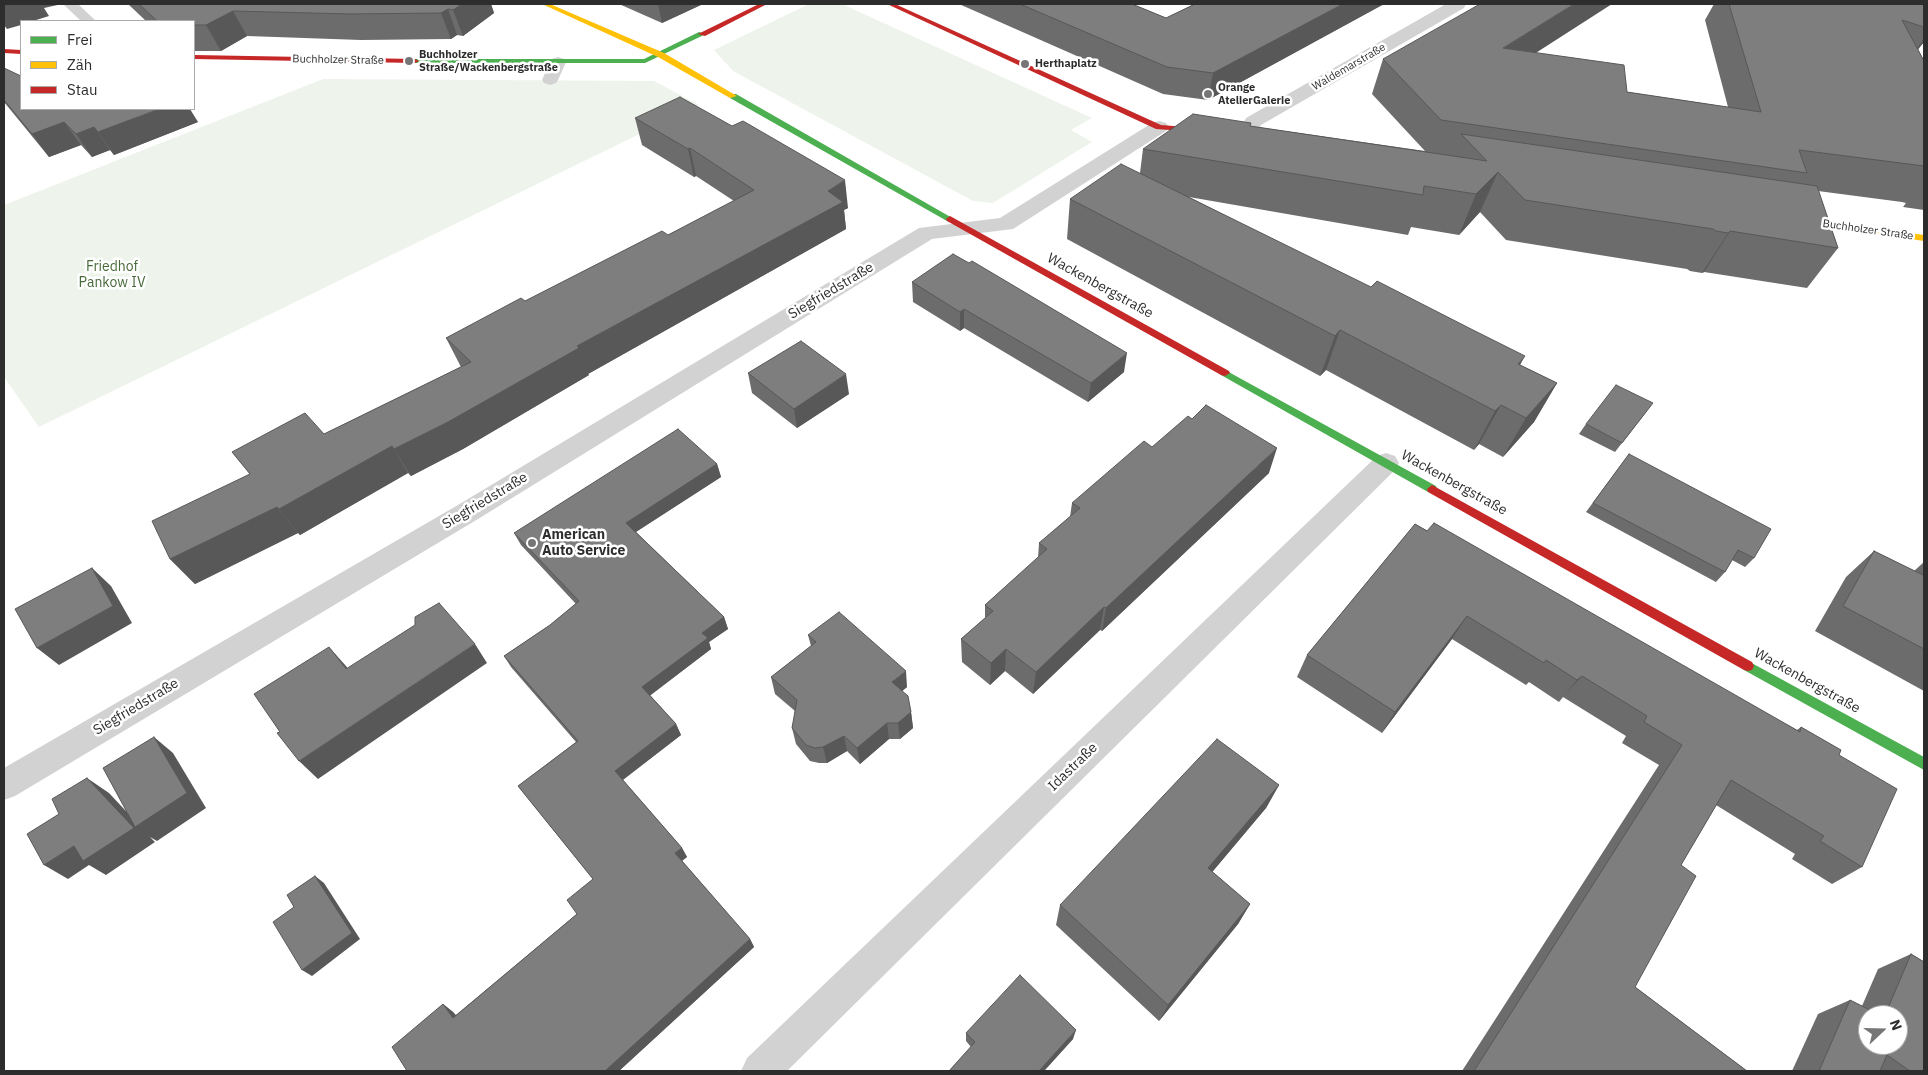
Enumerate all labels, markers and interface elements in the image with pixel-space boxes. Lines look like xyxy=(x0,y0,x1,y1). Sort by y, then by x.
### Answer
legend xyxy=(20,20,195,110)
text: Frei xyxy=(67,30,93,49)
street label: Waldemarstraße xyxy=(1310,41,1388,93)
place label: Buchholzer Straße/Wackenbergstraße xyxy=(419,48,558,74)
street label: Buchholzer Straße xyxy=(292,53,384,67)
text: Zäh xyxy=(67,55,92,74)
marker: Buchholzer Straße/Wackenbergstraße xyxy=(403,55,415,67)
place label: Herthaplatz xyxy=(1035,57,1097,71)
marker: Herthaplatz xyxy=(1019,58,1031,70)
text: Stau xyxy=(67,80,98,99)
place label: Orange AtelierGalerie xyxy=(1218,81,1290,107)
marker: Orange AtelierGalerie xyxy=(1202,88,1214,100)
street label: Buchholzer Straße xyxy=(1822,217,1914,243)
street label: Wackenbergstraße xyxy=(1044,250,1156,322)
park label: Friedhof Pankow IV xyxy=(79,259,145,292)
street label: Siegfriedstraße xyxy=(785,259,877,323)
street label: Wackenbergstraße xyxy=(1398,447,1510,519)
street label: Siegfriedstraße xyxy=(439,469,531,533)
place label: American Auto Service xyxy=(542,527,625,560)
marker: American Auto Service xyxy=(526,537,538,549)
street label: Wackenbergstraße xyxy=(1751,645,1863,717)
street label: Siegfriedstraße xyxy=(90,675,182,739)
street label: Idastraße xyxy=(1045,739,1101,795)
north arrow xyxy=(1858,1005,1908,1055)
text: N xyxy=(1886,1017,1906,1033)

